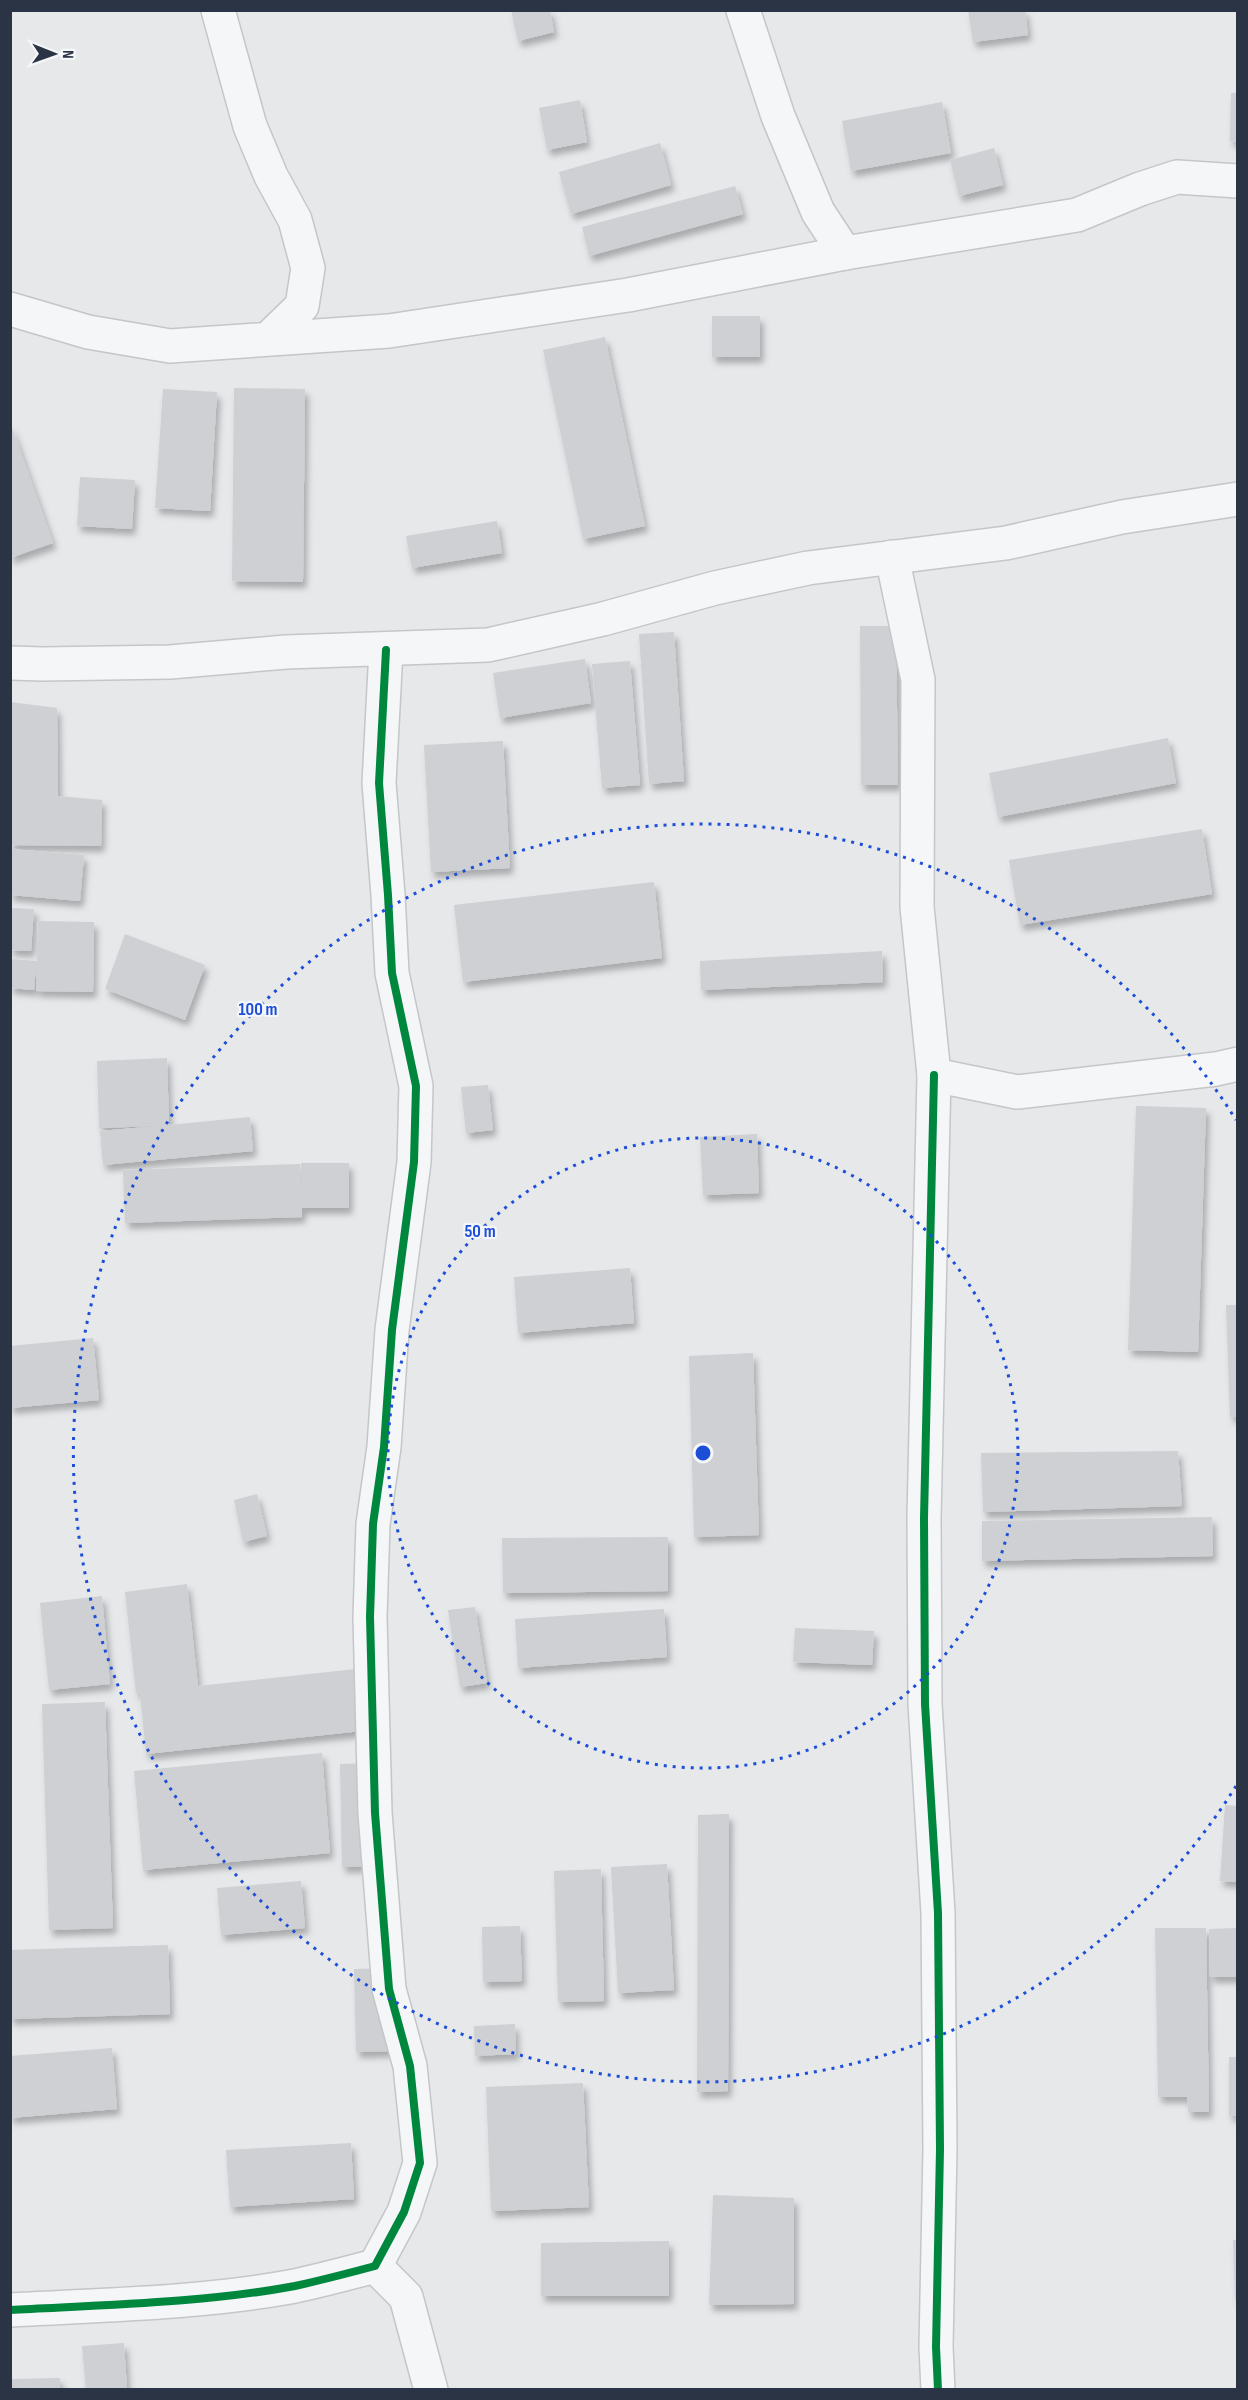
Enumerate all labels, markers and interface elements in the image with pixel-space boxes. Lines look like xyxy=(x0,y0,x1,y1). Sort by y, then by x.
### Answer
north arrow xyxy=(24,24,84,84)
text: N xyxy=(58,50,77,59)
text: 100 m xyxy=(239,999,278,1020)
text: 50 m xyxy=(464,1221,496,1242)
centre of rings xyxy=(693,1443,713,1463)

